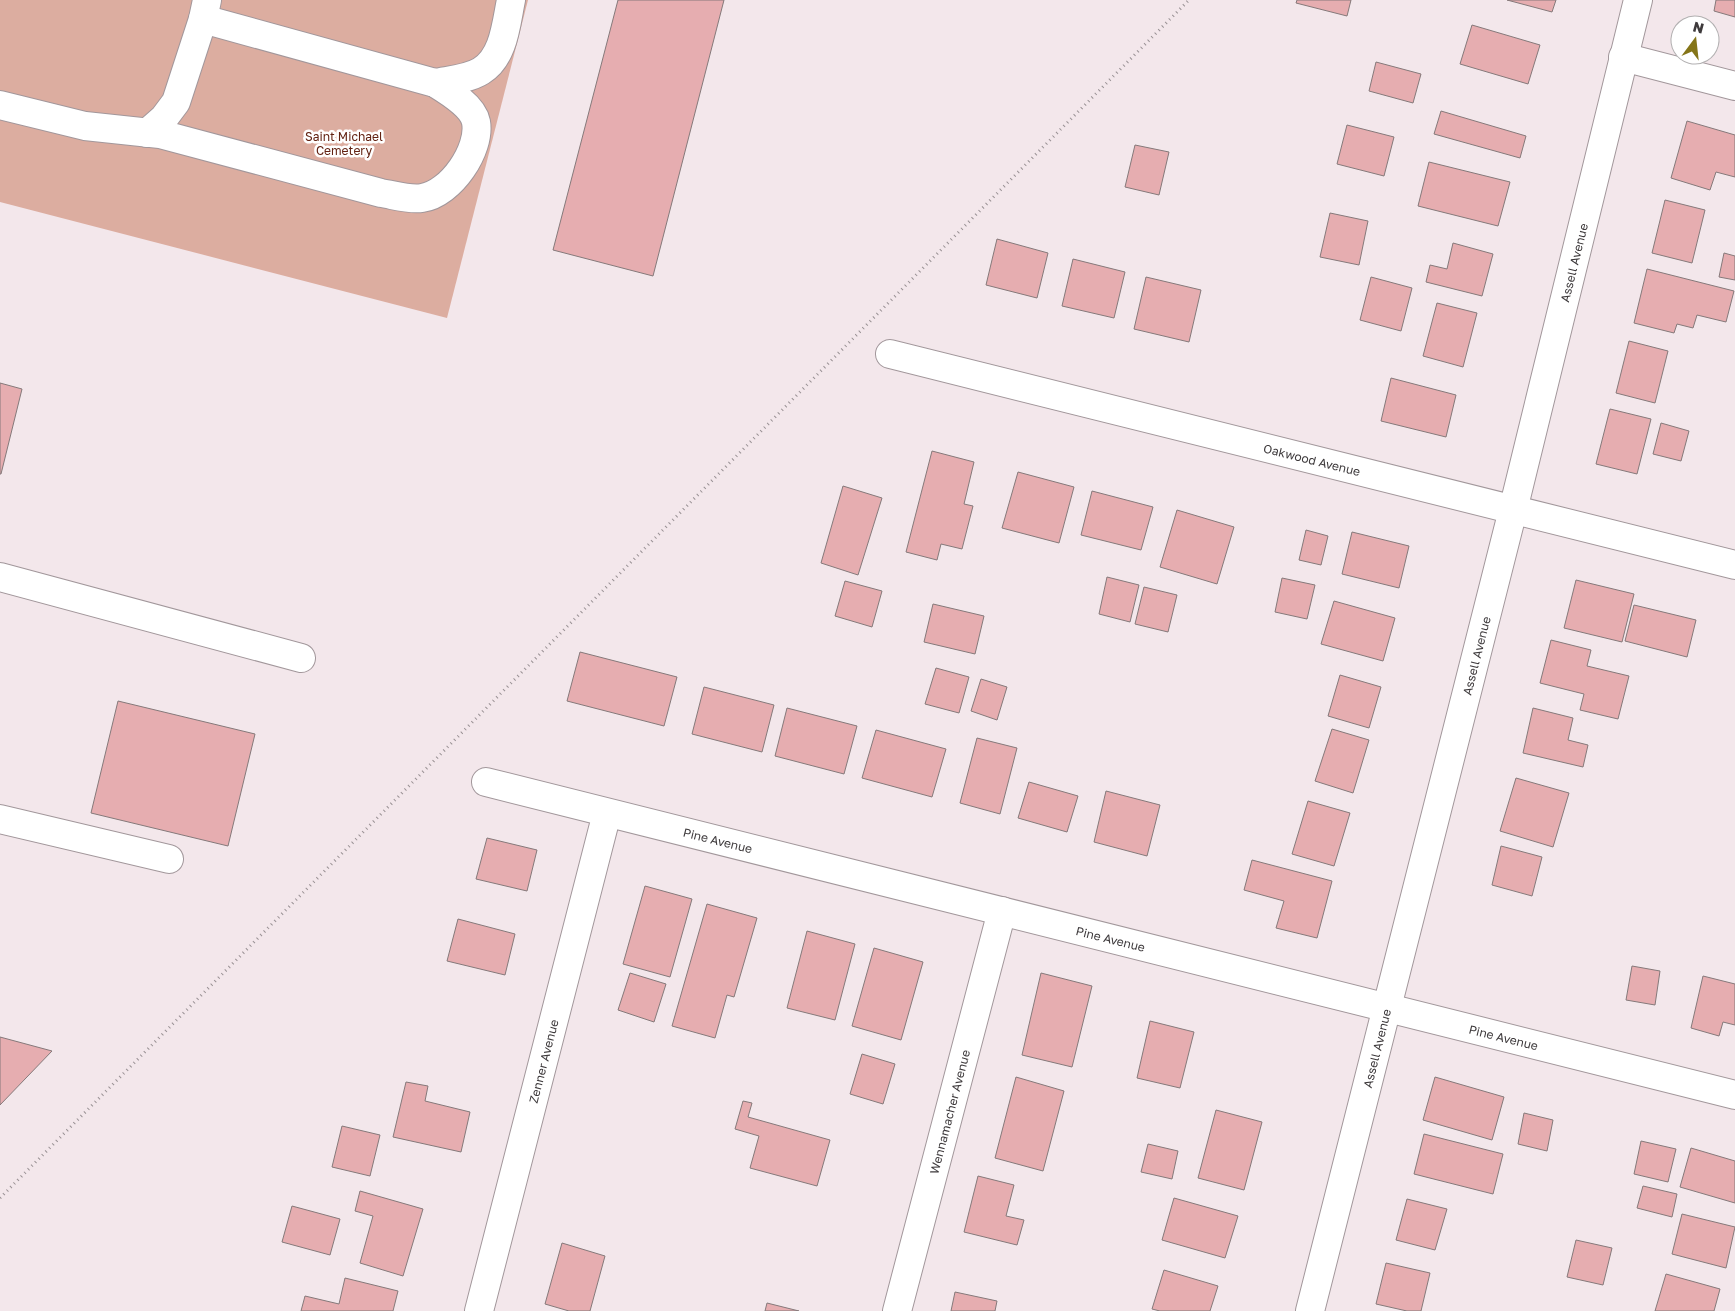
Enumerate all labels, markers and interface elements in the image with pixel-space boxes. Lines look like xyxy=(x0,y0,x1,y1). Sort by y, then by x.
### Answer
north arrow xyxy=(1670,15,1720,65)
text: N xyxy=(1691,17,1706,37)
park label: Saint Michael Cemetery xyxy=(305,129,383,158)
street label: Assell Avenue xyxy=(1557,222,1591,304)
street label: Oakwood Avenue xyxy=(1262,440,1362,479)
street label: Assell Avenue xyxy=(1459,615,1493,697)
street label: Pine Avenue xyxy=(682,824,754,856)
street label: Pine Avenue xyxy=(1074,923,1147,954)
street label: Assell Avenue xyxy=(1359,1007,1394,1089)
street label: Zenner Avenue xyxy=(525,1018,561,1105)
street label: Pine Avenue xyxy=(1467,1021,1540,1053)
street label: Wennamacher Avenue xyxy=(926,1048,973,1176)

